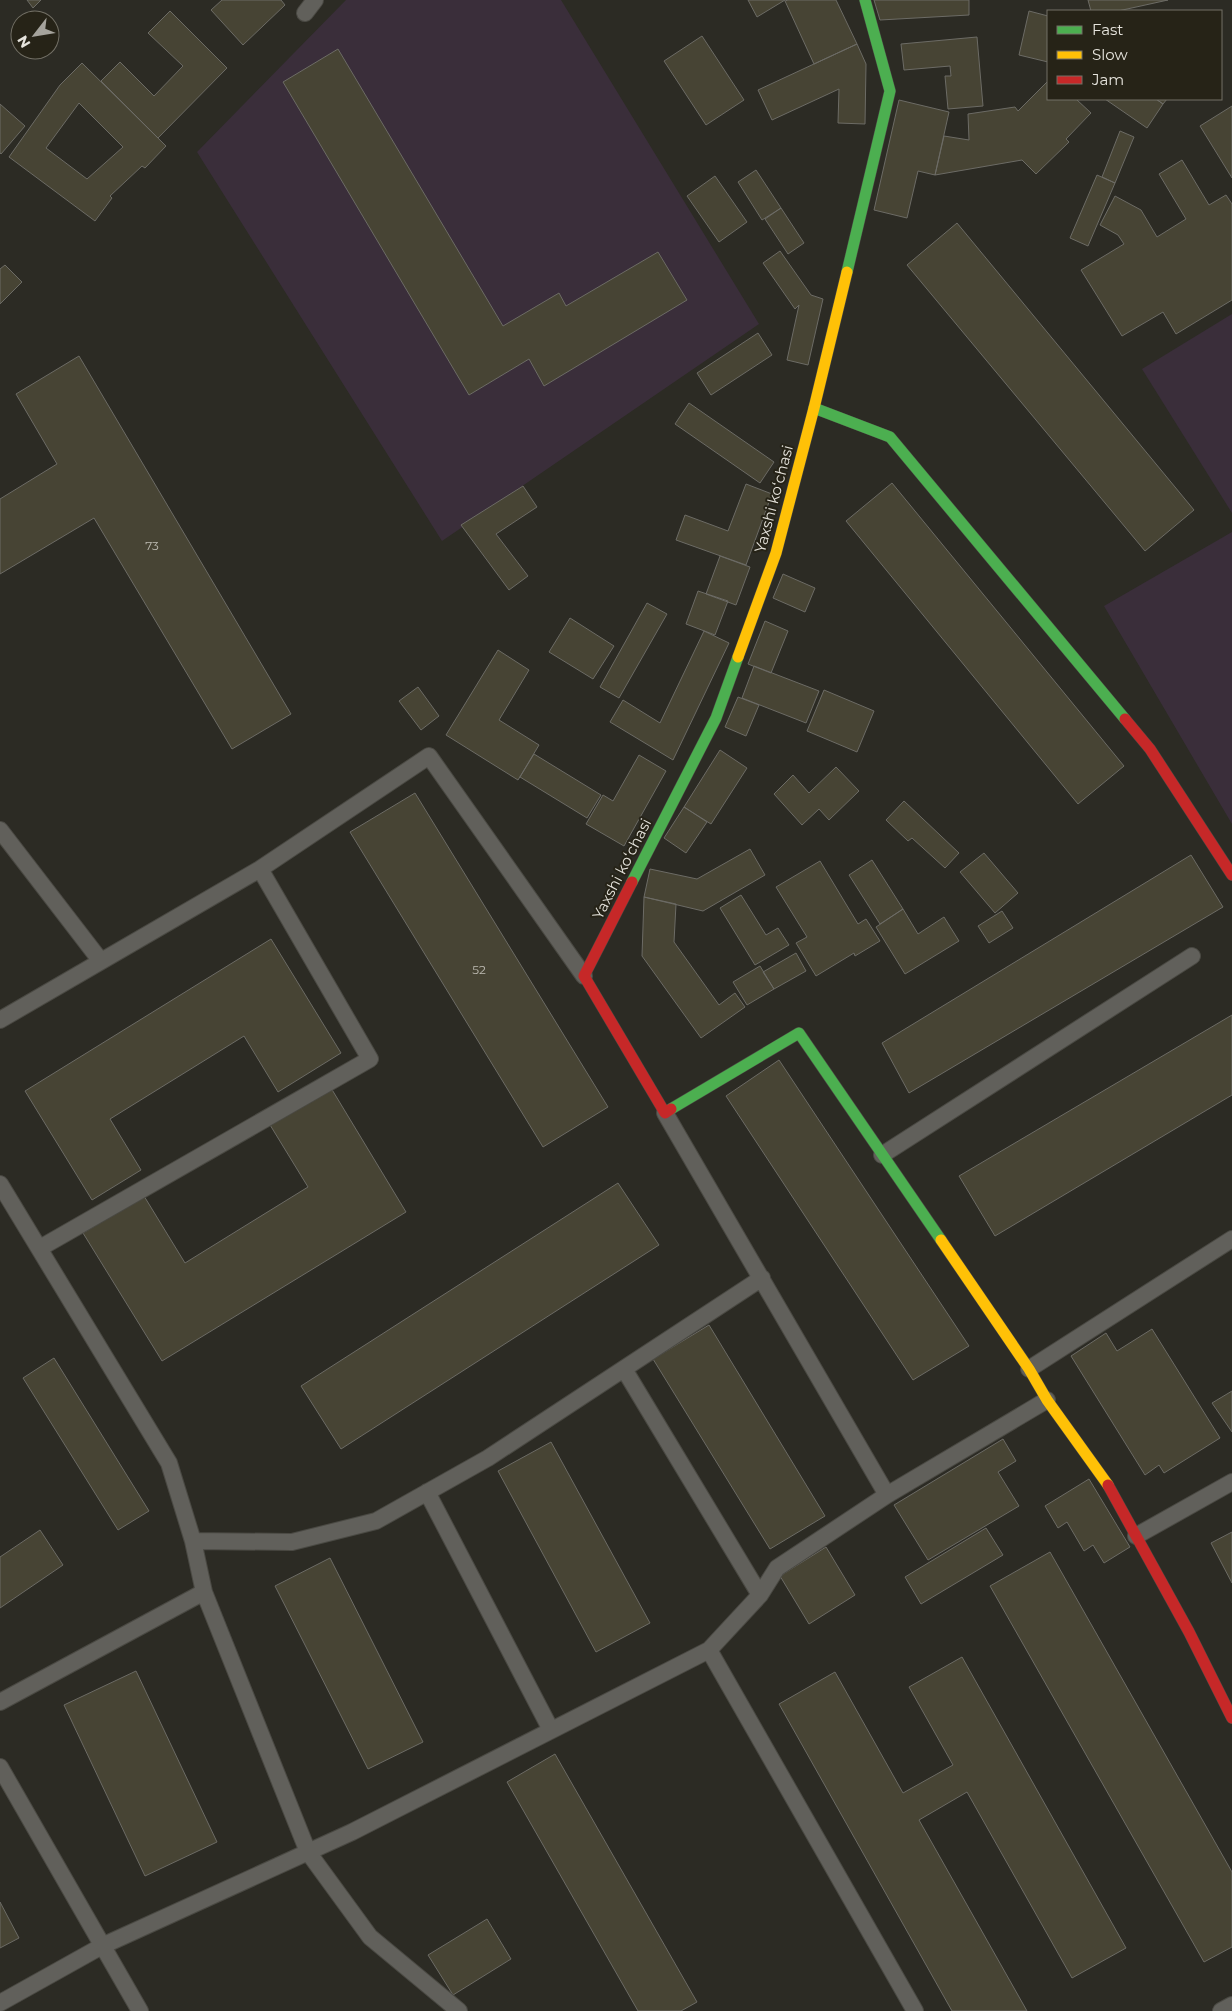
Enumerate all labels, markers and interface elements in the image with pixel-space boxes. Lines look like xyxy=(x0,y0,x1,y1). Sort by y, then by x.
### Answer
north arrow xyxy=(10,10,60,60)
legend xyxy=(1047,10,1222,100)
text: Fast xyxy=(1092,20,1123,39)
text: N xyxy=(13,32,34,51)
text: Slow xyxy=(1092,45,1128,64)
text: Jam xyxy=(1091,70,1124,89)
street label: Yaxshi koʻchasi xyxy=(750,443,797,555)
house number: 73 xyxy=(145,538,159,553)
street label: Yaxshi koʻchasi xyxy=(588,815,655,922)
house number: 52 xyxy=(472,962,486,977)

